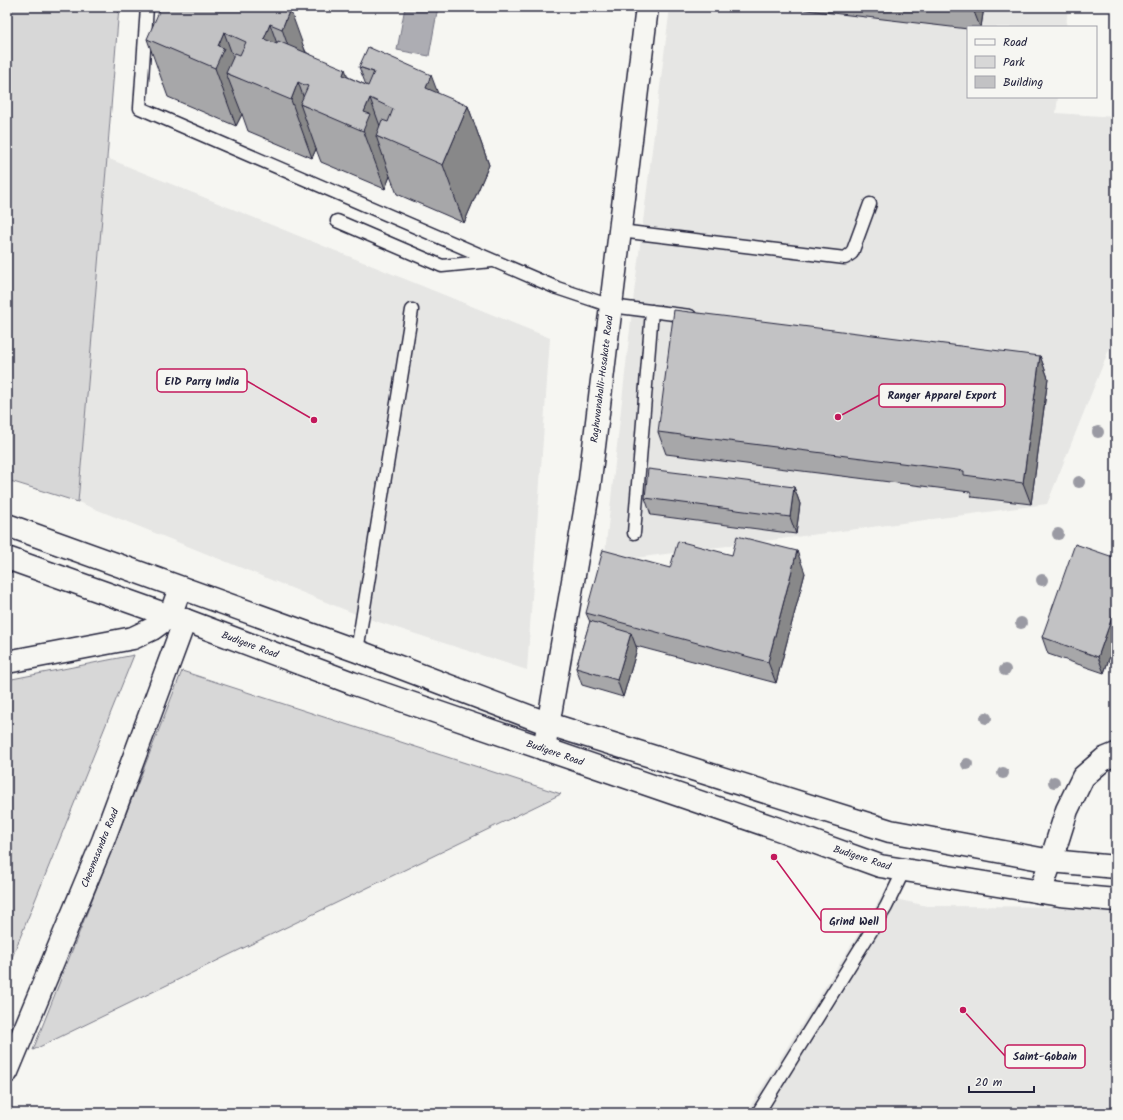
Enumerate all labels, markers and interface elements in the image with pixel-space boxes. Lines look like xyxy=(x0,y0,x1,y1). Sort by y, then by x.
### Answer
legend xyxy=(967,26,1097,98)
text: Road xyxy=(1003,33,1028,52)
text: Park xyxy=(1003,53,1025,72)
text: Building xyxy=(1003,73,1043,92)
street label: Raghuvanahalli-Hosakote Road xyxy=(586,313,618,444)
callout: EID Parry India xyxy=(157,369,247,392)
text: EID Parry India xyxy=(165,373,240,391)
callout: Ranger Apparel Export xyxy=(879,384,1005,407)
text: Ranger Apparel Export xyxy=(887,387,998,405)
street label: Budigere Road xyxy=(219,627,282,663)
street label: Budigere Road xyxy=(524,736,587,771)
street label: Cheemasandra Road xyxy=(77,805,124,890)
street label: Budigere Road xyxy=(831,841,894,875)
callout: Grind Well xyxy=(821,909,886,932)
text: Grind Well xyxy=(829,913,879,931)
callout: Saint-Gobain xyxy=(1005,1045,1085,1068)
text: Saint-Gobain xyxy=(1013,1048,1077,1066)
scale bar xyxy=(969,1068,1034,1094)
text: 20 m xyxy=(975,1073,1003,1092)

